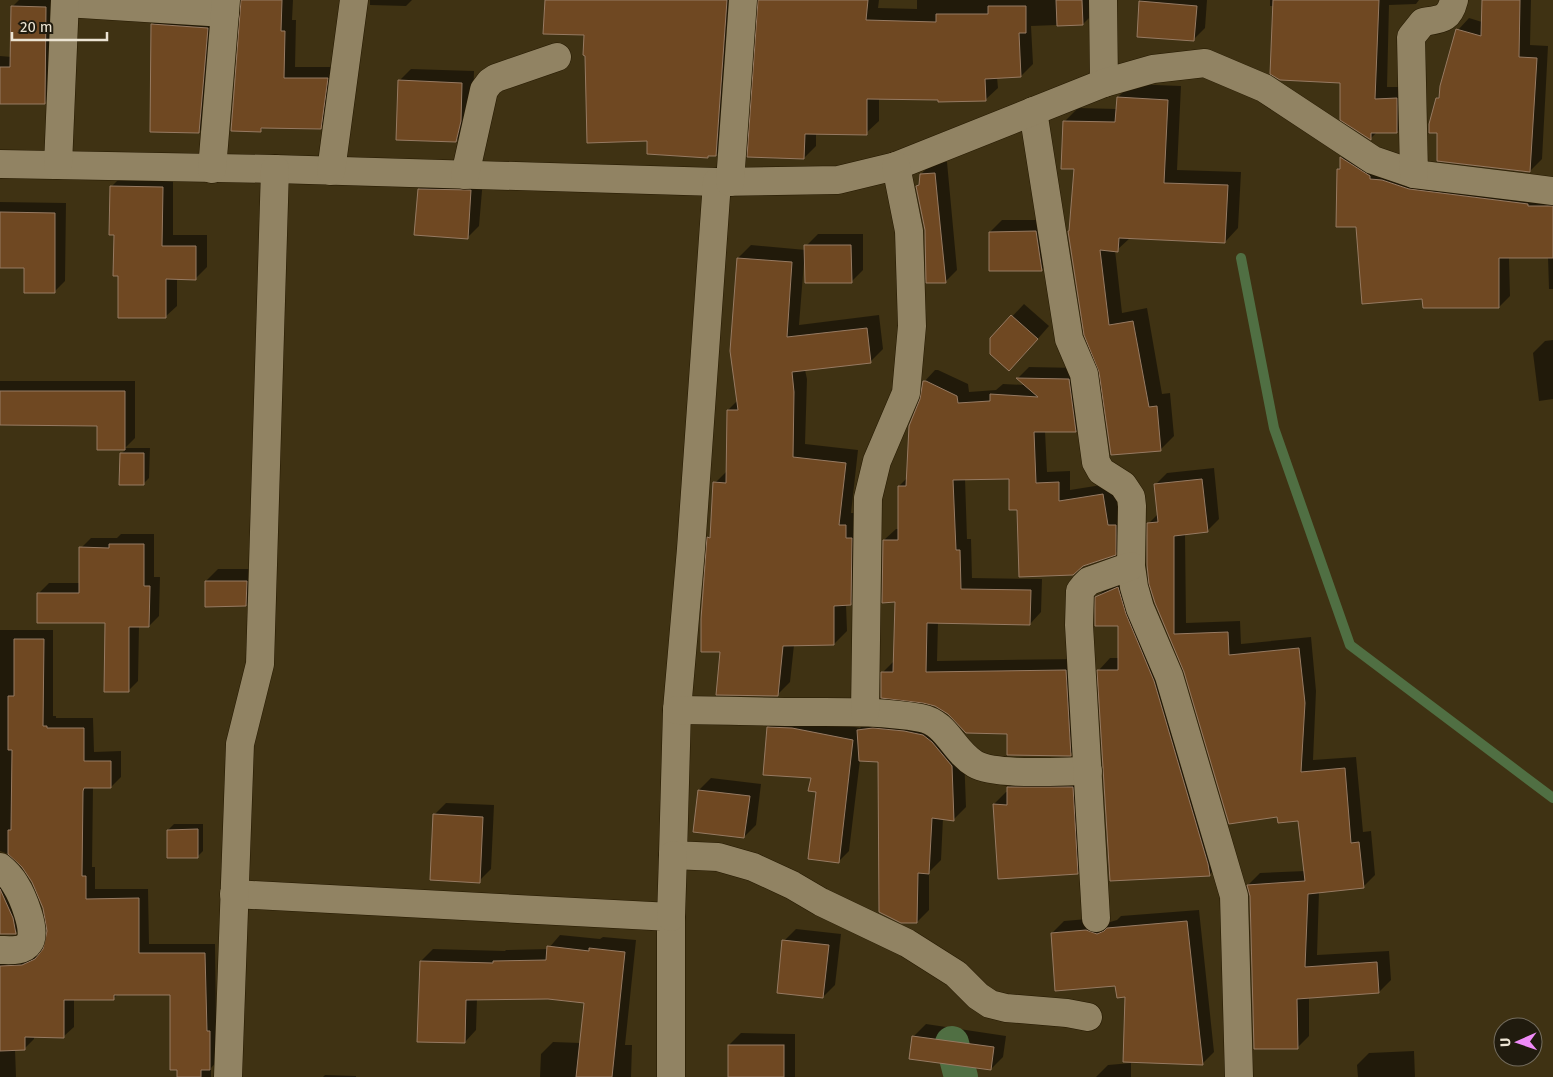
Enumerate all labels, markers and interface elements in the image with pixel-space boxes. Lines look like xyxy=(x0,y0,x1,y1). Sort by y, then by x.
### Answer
scale bar xyxy=(12,10,108,42)
text: 20 m xyxy=(20,18,53,36)
north arrow xyxy=(1493,1017,1543,1067)
text: U xyxy=(1497,1038,1514,1047)

